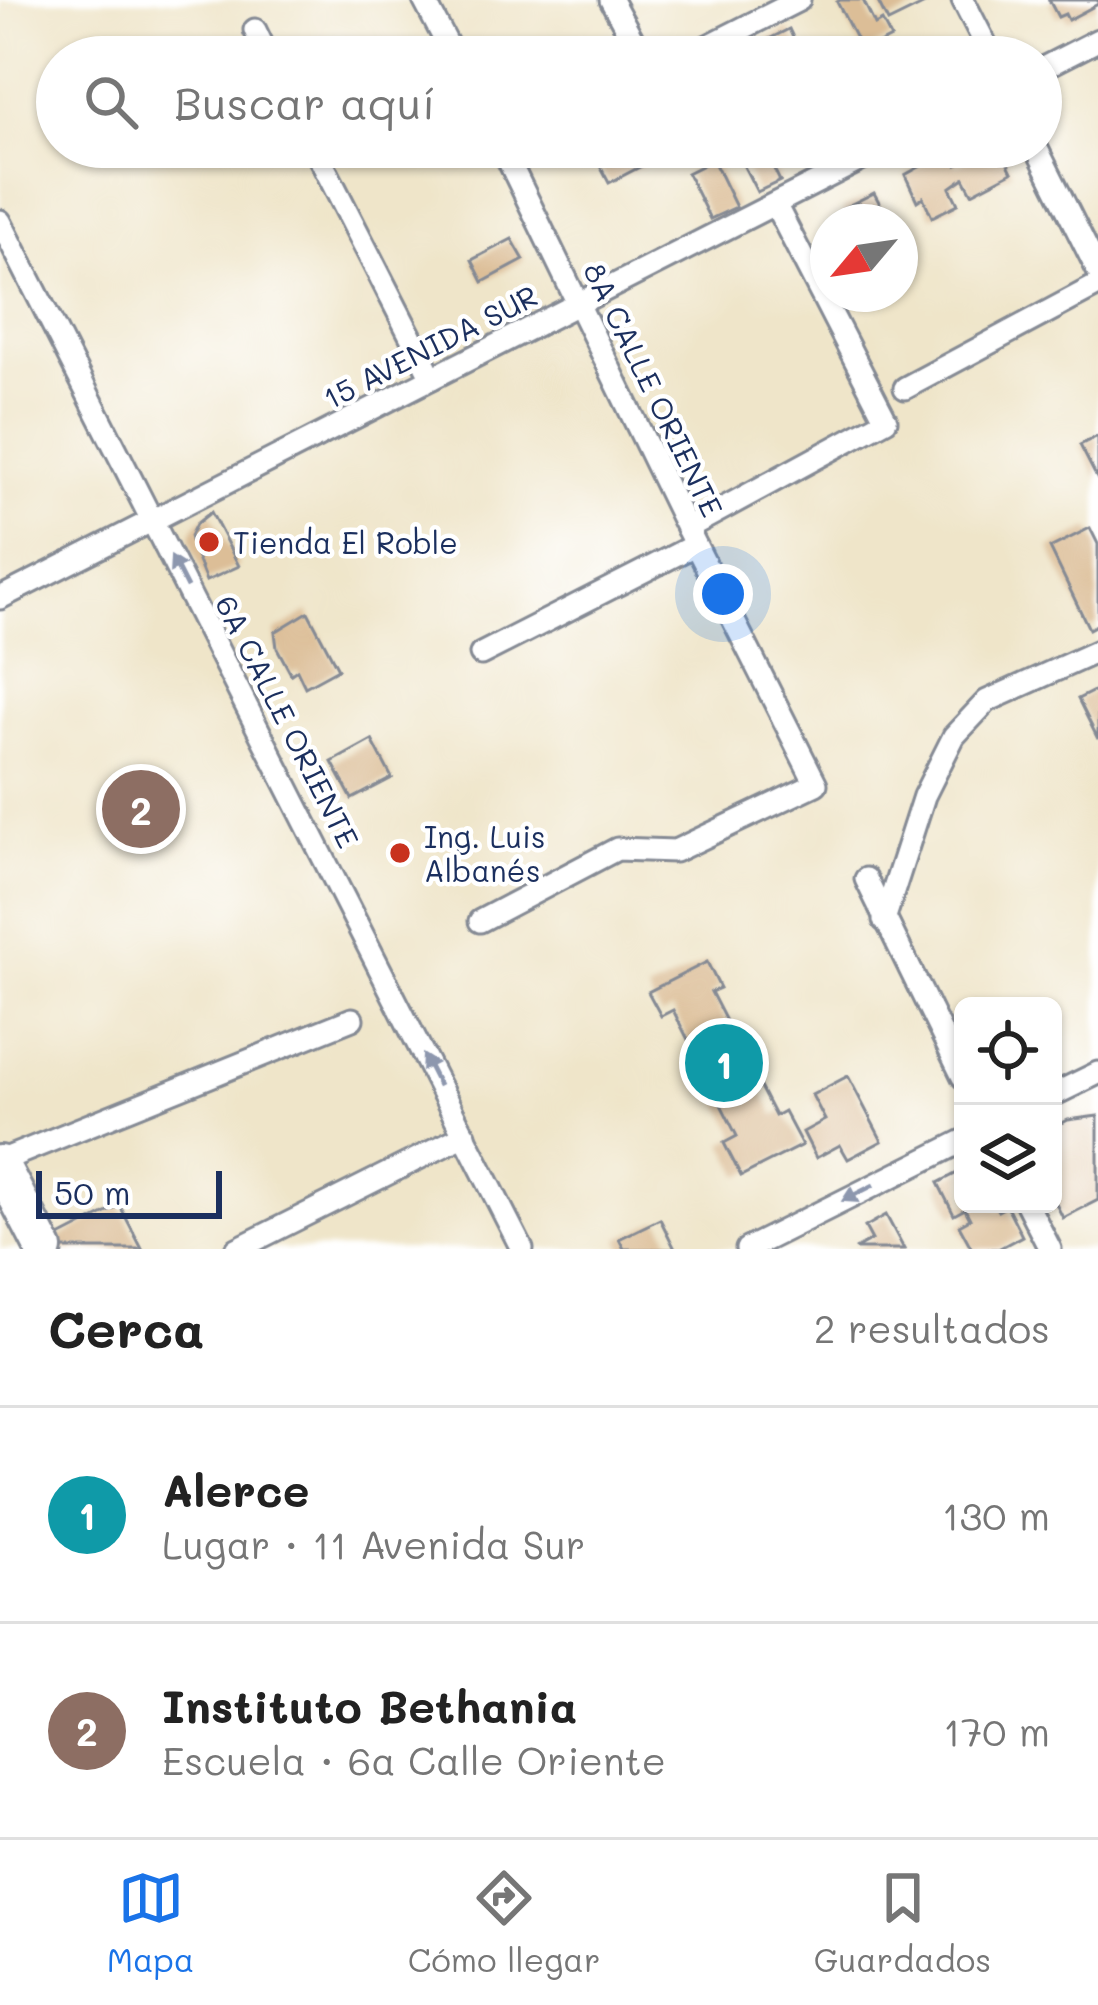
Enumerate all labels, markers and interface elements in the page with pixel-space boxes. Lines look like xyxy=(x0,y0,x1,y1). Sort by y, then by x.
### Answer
search box xyxy=(36,36,1062,168)
icon: search xyxy=(78,69,144,135)
text: Buscar aquí xyxy=(174,73,436,131)
north arrow xyxy=(810,204,918,312)
street label: 8A CALLE ORIENTE xyxy=(575,255,733,523)
street label: 15 AVENIDA SUR xyxy=(316,275,544,417)
place label: Tienda El Roble xyxy=(233,522,458,562)
marker: Tienda El Roble xyxy=(196,529,222,555)
one-way arrow xyxy=(169,555,189,590)
your location xyxy=(693,564,753,624)
street label: 6A CALLE ORIENTE xyxy=(207,588,369,854)
pin: 2 xyxy=(102,764,180,854)
place label: Ing. Luis Albanés xyxy=(424,816,546,890)
marker: Ing. Luis Albanés xyxy=(387,840,413,866)
map controls xyxy=(954,997,1062,1213)
button: locate xyxy=(954,997,1062,1105)
pin: 1 xyxy=(685,1018,763,1108)
one-way arrow xyxy=(422,1053,442,1087)
button: layers xyxy=(954,1105,1062,1213)
scale bar xyxy=(36,1165,222,1218)
text: 50 m xyxy=(54,1170,130,1213)
one-way arrow xyxy=(841,1183,876,1203)
text: Cerca xyxy=(48,1294,205,1361)
text: 2 resultados xyxy=(814,1302,1050,1353)
text: Alerce xyxy=(162,1460,310,1518)
text: 1 xyxy=(78,1489,96,1540)
text: 130 m xyxy=(942,1489,1050,1540)
text: Lugar · 11 Avenida Sur xyxy=(162,1518,585,1569)
text: Instituto Bethania xyxy=(162,1676,578,1734)
text: 2 xyxy=(76,1705,98,1756)
text: 170 m xyxy=(943,1705,1050,1756)
text: Escuela · 6a Calle Oriente xyxy=(162,1734,666,1785)
tab: Mapa xyxy=(107,1865,194,1980)
tab: Cómo llegar xyxy=(408,1865,600,1980)
tab: Guardados xyxy=(814,1865,991,1980)

